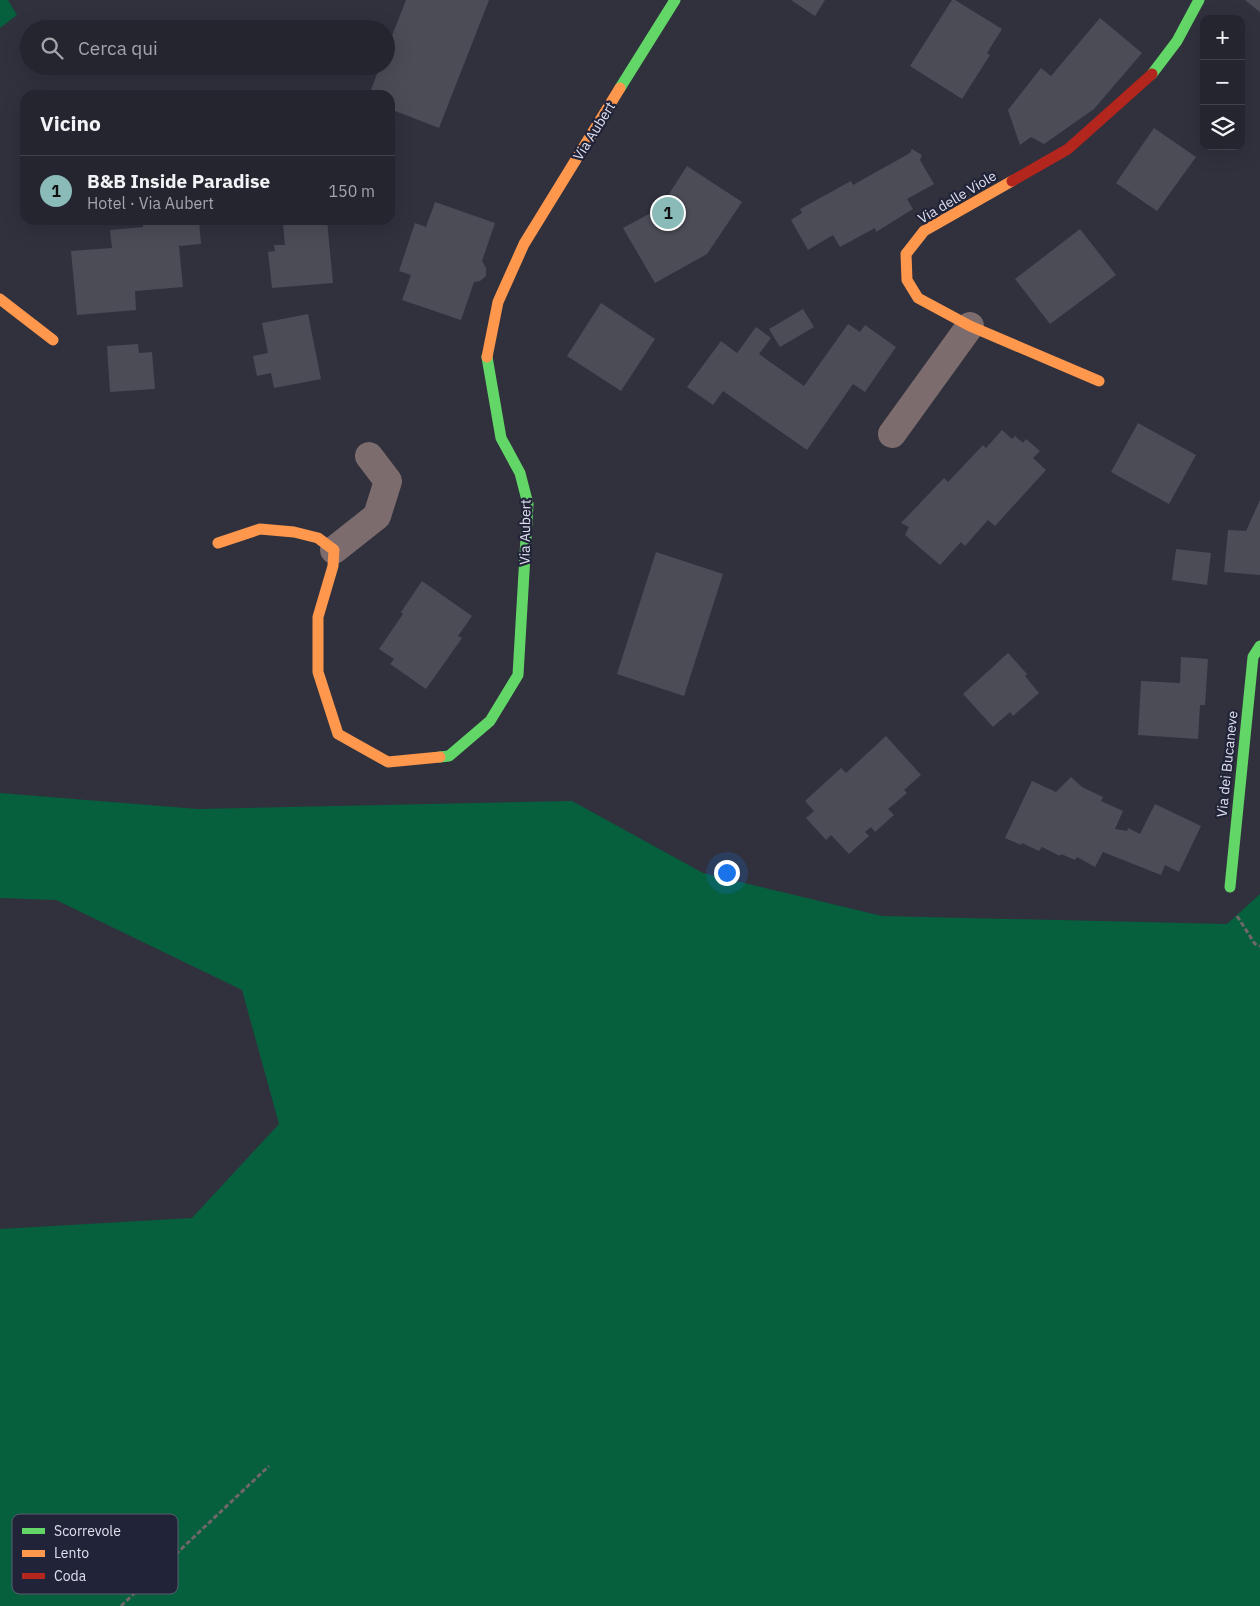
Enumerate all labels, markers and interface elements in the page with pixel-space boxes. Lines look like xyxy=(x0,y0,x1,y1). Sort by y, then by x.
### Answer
map controls xyxy=(1200,15,1245,150)
button: + xyxy=(1200,15,1245,60)
search box xyxy=(20,20,395,75)
icon: search xyxy=(38,34,66,62)
text: Cerca qui xyxy=(78,36,158,60)
button: − xyxy=(1200,60,1245,105)
street label: Via Aubert xyxy=(569,98,619,164)
button: layers xyxy=(1200,105,1245,150)
text: Vicino xyxy=(40,109,101,137)
street label: Via delle Viole xyxy=(914,166,1000,228)
text: B&B Inside Paradise xyxy=(87,169,270,193)
text: 1 xyxy=(51,181,61,201)
text: 150 m xyxy=(328,181,375,201)
text: Hotel · Via Aubert xyxy=(87,193,214,213)
pin: 1 xyxy=(652,194,684,232)
street label: Via Aubert xyxy=(515,499,535,565)
street label: Via dei Bucaneve xyxy=(1212,710,1242,818)
your location xyxy=(714,860,740,886)
legend xyxy=(12,1514,178,1594)
text: Scorrevole xyxy=(54,1522,121,1540)
text: Lento xyxy=(54,1544,89,1562)
text: Coda xyxy=(54,1567,87,1585)

